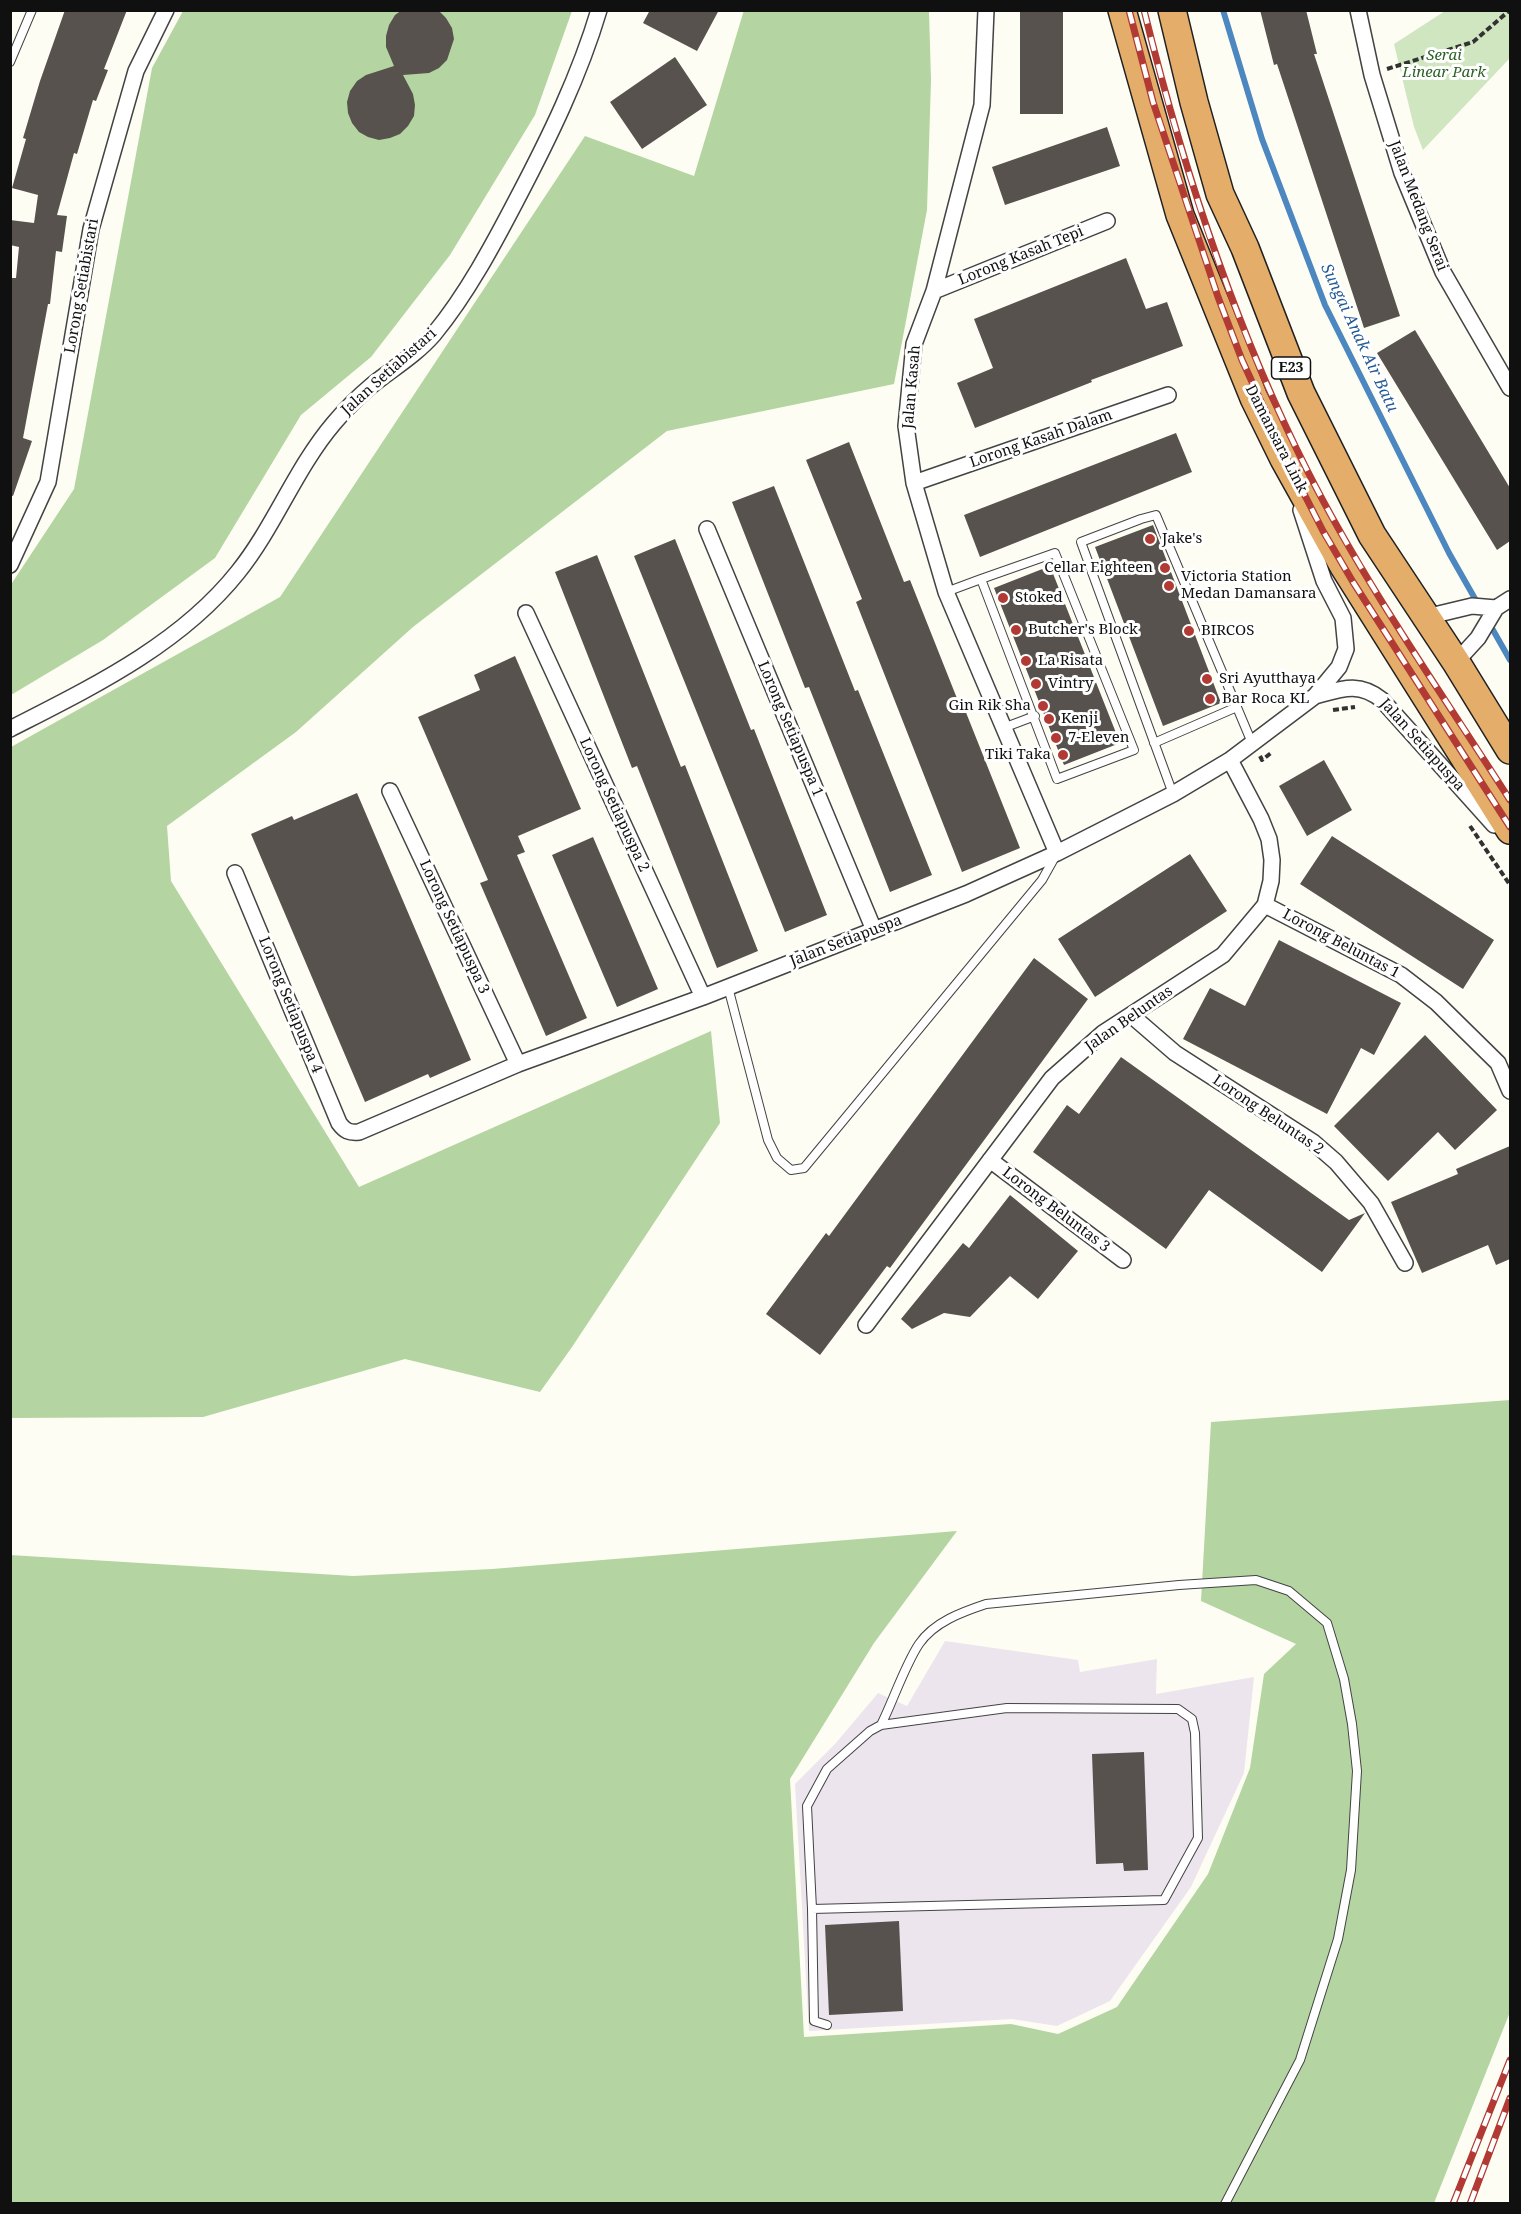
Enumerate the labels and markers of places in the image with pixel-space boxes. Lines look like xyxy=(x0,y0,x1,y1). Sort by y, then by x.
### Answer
place label: Jake's xyxy=(1162,530,1202,548)
marker: Jake's xyxy=(1143,532,1157,546)
place label: Cellar Eighteen xyxy=(1044,559,1153,577)
marker: Cellar Eighteen xyxy=(1158,561,1172,575)
place label: Victoria Station Medan Damansara xyxy=(1181,568,1316,603)
marker: Victoria Station Medan Damansara xyxy=(1162,579,1176,593)
place label: Stoked xyxy=(1015,589,1063,607)
marker: Stoked xyxy=(996,591,1010,605)
place label: Butcher's Block xyxy=(1028,621,1138,639)
place label: BIRCOS xyxy=(1201,622,1254,640)
marker: Butcher's Block xyxy=(1009,623,1023,637)
marker: BIRCOS xyxy=(1182,624,1196,638)
place label: La Risata xyxy=(1038,652,1103,670)
marker: La Risata xyxy=(1019,654,1033,668)
place label: Sri Ayutthaya xyxy=(1219,670,1316,688)
marker: Sri Ayutthaya xyxy=(1200,672,1214,686)
place label: Vintry xyxy=(1048,675,1093,693)
marker: Vintry xyxy=(1029,677,1043,691)
place label: Bar Roca KL xyxy=(1222,690,1309,708)
marker: Bar Roca KL xyxy=(1203,692,1217,706)
place label: Gin Rik Sha xyxy=(948,697,1031,715)
marker: Gin Rik Sha xyxy=(1036,699,1050,713)
place label: Kenji xyxy=(1061,710,1098,728)
marker: Kenji xyxy=(1042,712,1056,726)
place label: 7-Eleven xyxy=(1068,729,1129,747)
marker: 7-Eleven xyxy=(1049,731,1063,745)
place label: Tiki Taka xyxy=(985,746,1051,764)
marker: Tiki Taka xyxy=(1056,748,1070,762)

